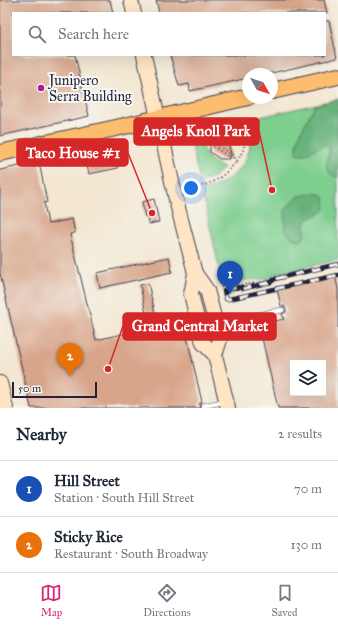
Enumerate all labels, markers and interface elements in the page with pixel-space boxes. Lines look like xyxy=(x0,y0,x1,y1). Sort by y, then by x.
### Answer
search box xyxy=(12,12,326,56)
icon: search xyxy=(26,23,48,45)
text: Search here xyxy=(58,25,129,43)
north arrow xyxy=(242,68,278,104)
place label: Junipero Serra Building xyxy=(47,72,132,105)
marker: Junipero Serra Building xyxy=(36,83,46,93)
callout: Angels Knoll Park xyxy=(134,118,259,145)
text: Angels Knoll Park xyxy=(140,122,252,141)
callout: Taco House #1 xyxy=(17,139,128,166)
text: Taco House #1 xyxy=(25,144,120,162)
your location xyxy=(181,178,201,198)
pin: 1 xyxy=(217,261,243,294)
callout: Grand Central Market xyxy=(123,313,276,340)
text: Grand Central Market xyxy=(132,317,269,335)
pin: 2 xyxy=(57,343,83,376)
map controls xyxy=(290,360,326,396)
button: layers xyxy=(290,360,326,396)
scale bar xyxy=(12,380,97,399)
text: 50 m xyxy=(18,382,41,395)
text: Nearby xyxy=(16,424,67,445)
text: 2 results xyxy=(278,426,322,442)
text: Hill Street xyxy=(54,472,120,490)
text: 1 xyxy=(26,481,32,497)
text: 70 m xyxy=(294,481,322,497)
text: Station · South Hill Street xyxy=(54,490,194,506)
text: Sticky Rice xyxy=(54,528,123,546)
text: 2 xyxy=(26,537,32,553)
text: 130 m xyxy=(290,537,322,553)
text: Restaurant · South Broadway xyxy=(54,546,208,562)
tab: Map xyxy=(40,582,62,619)
tab: Directions xyxy=(143,582,191,619)
tab: Saved xyxy=(271,582,298,619)

